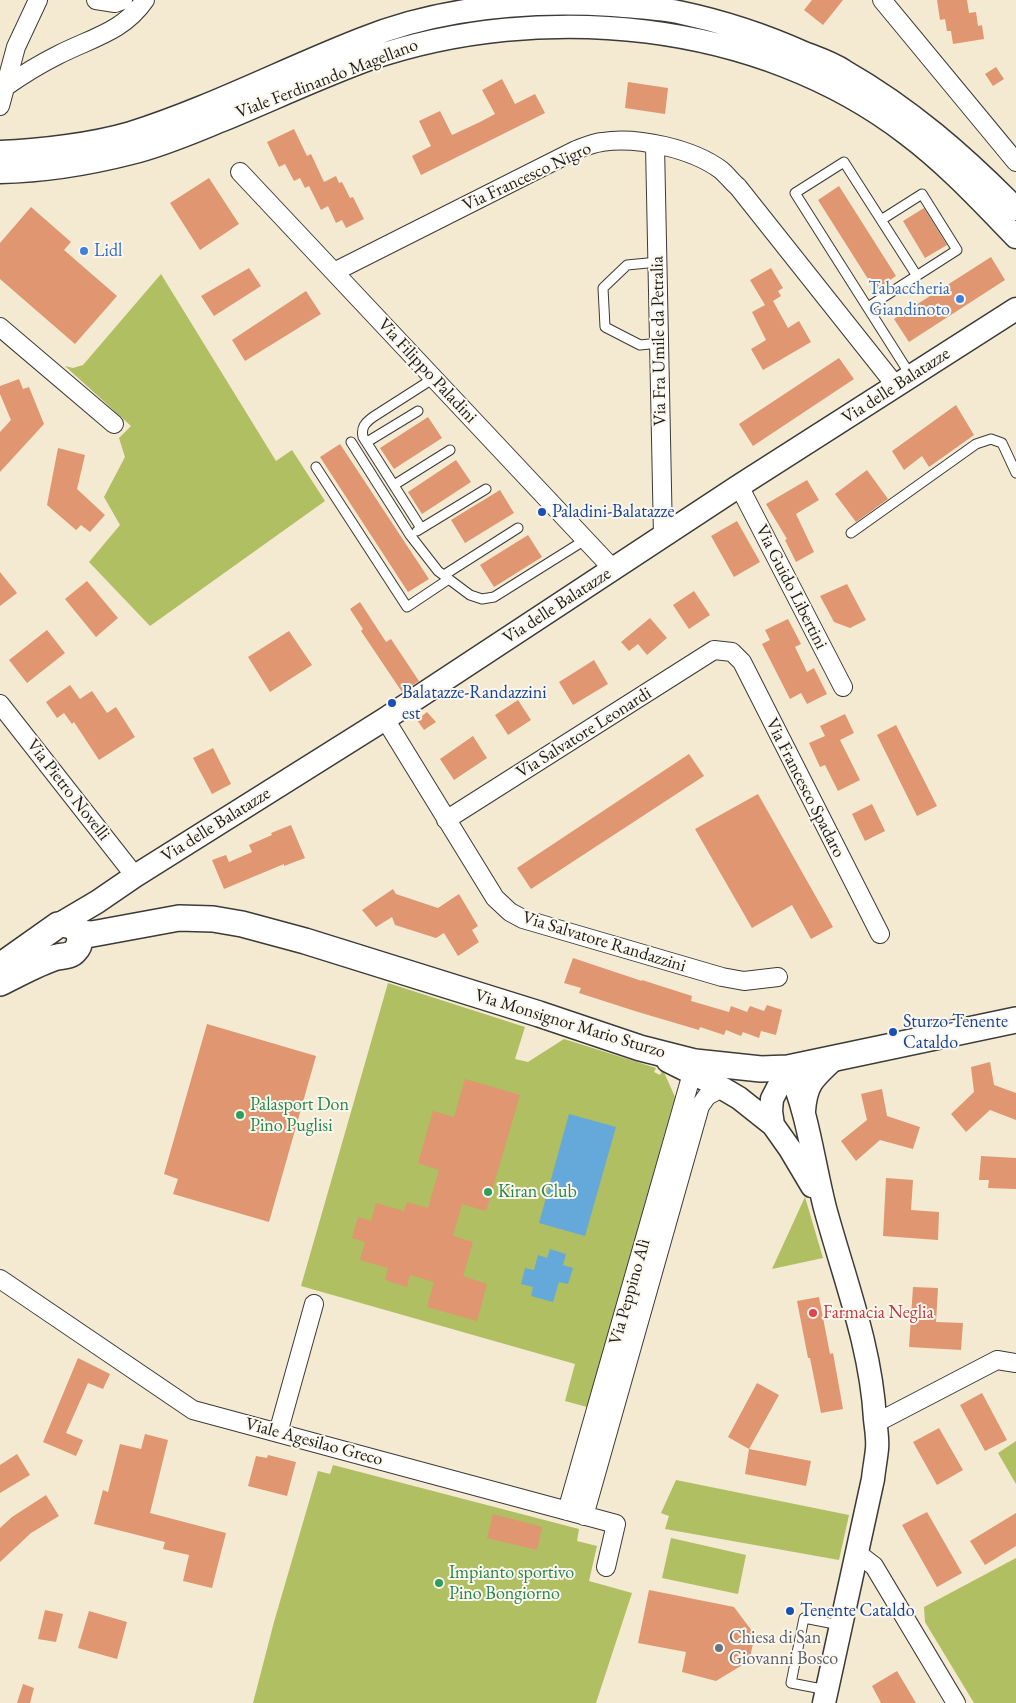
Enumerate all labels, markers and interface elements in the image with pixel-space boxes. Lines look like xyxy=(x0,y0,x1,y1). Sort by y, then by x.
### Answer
street label: Viale Ferdinando Magellano xyxy=(233,34,421,124)
street label: Via Francesco Nigro xyxy=(459,138,595,216)
place label: Lidl xyxy=(94,240,122,262)
marker: Lidl xyxy=(78,245,90,257)
street label: Via Fra Umile da Petralia xyxy=(647,256,671,426)
place label: Tabaccheria Giandinoto xyxy=(868,278,950,320)
marker: Tabaccheria Giandinoto xyxy=(954,293,966,305)
street label: Via Filippo Paladini xyxy=(373,314,481,428)
street label: Via delle Balatazze xyxy=(838,343,954,429)
place label: Paladini-Balatazze xyxy=(552,501,674,523)
marker: Paladini-Balatazze xyxy=(536,506,548,518)
street label: Via Guido Libertini xyxy=(750,521,832,653)
street label: Via delle Balatazze xyxy=(499,563,615,649)
place label: Balatazze-Randazzini est xyxy=(402,682,547,724)
street label: Via Salvatore Leonardi xyxy=(512,683,656,783)
marker: Balatazze-Randazzini est xyxy=(386,697,398,709)
street label: Via Francesco Spadaro xyxy=(760,715,850,861)
street label: Via Pietro Novelli xyxy=(22,735,114,845)
street label: Via delle Balatazze xyxy=(157,783,275,867)
street label: Via Salvatore Randazzini xyxy=(519,907,689,977)
street label: Via Monsignor Mario Sturzo xyxy=(472,985,668,1063)
place label: Sturzo-Tenente Cataldo xyxy=(903,1011,1008,1054)
marker: Sturzo-Tenente Cataldo xyxy=(887,1026,899,1038)
place label: Palasport Don Pino Puglisi xyxy=(250,1094,349,1136)
marker: Palasport Don Pino Puglisi xyxy=(234,1109,246,1121)
place label: Kiran Club xyxy=(498,1181,577,1203)
marker: Kiran Club xyxy=(482,1186,494,1198)
street label: Via Peppino Alì xyxy=(605,1237,655,1347)
place label: Farmacia Neglia xyxy=(823,1302,934,1324)
marker: Farmacia Neglia xyxy=(807,1307,819,1319)
street label: Viale Agesilao Greco xyxy=(243,1413,385,1471)
place label: Impianto sportivo Pino Bongiorno xyxy=(449,1562,574,1605)
marker: Impianto sportivo Pino Bongiorno xyxy=(433,1577,445,1589)
place label: Tenente Cataldo xyxy=(800,1600,915,1622)
marker: Tenente Cataldo xyxy=(784,1605,796,1617)
place label: Chiesa di San Giovanni Bosco xyxy=(729,1627,838,1670)
marker: Chiesa di San Giovanni Bosco xyxy=(713,1642,725,1654)

